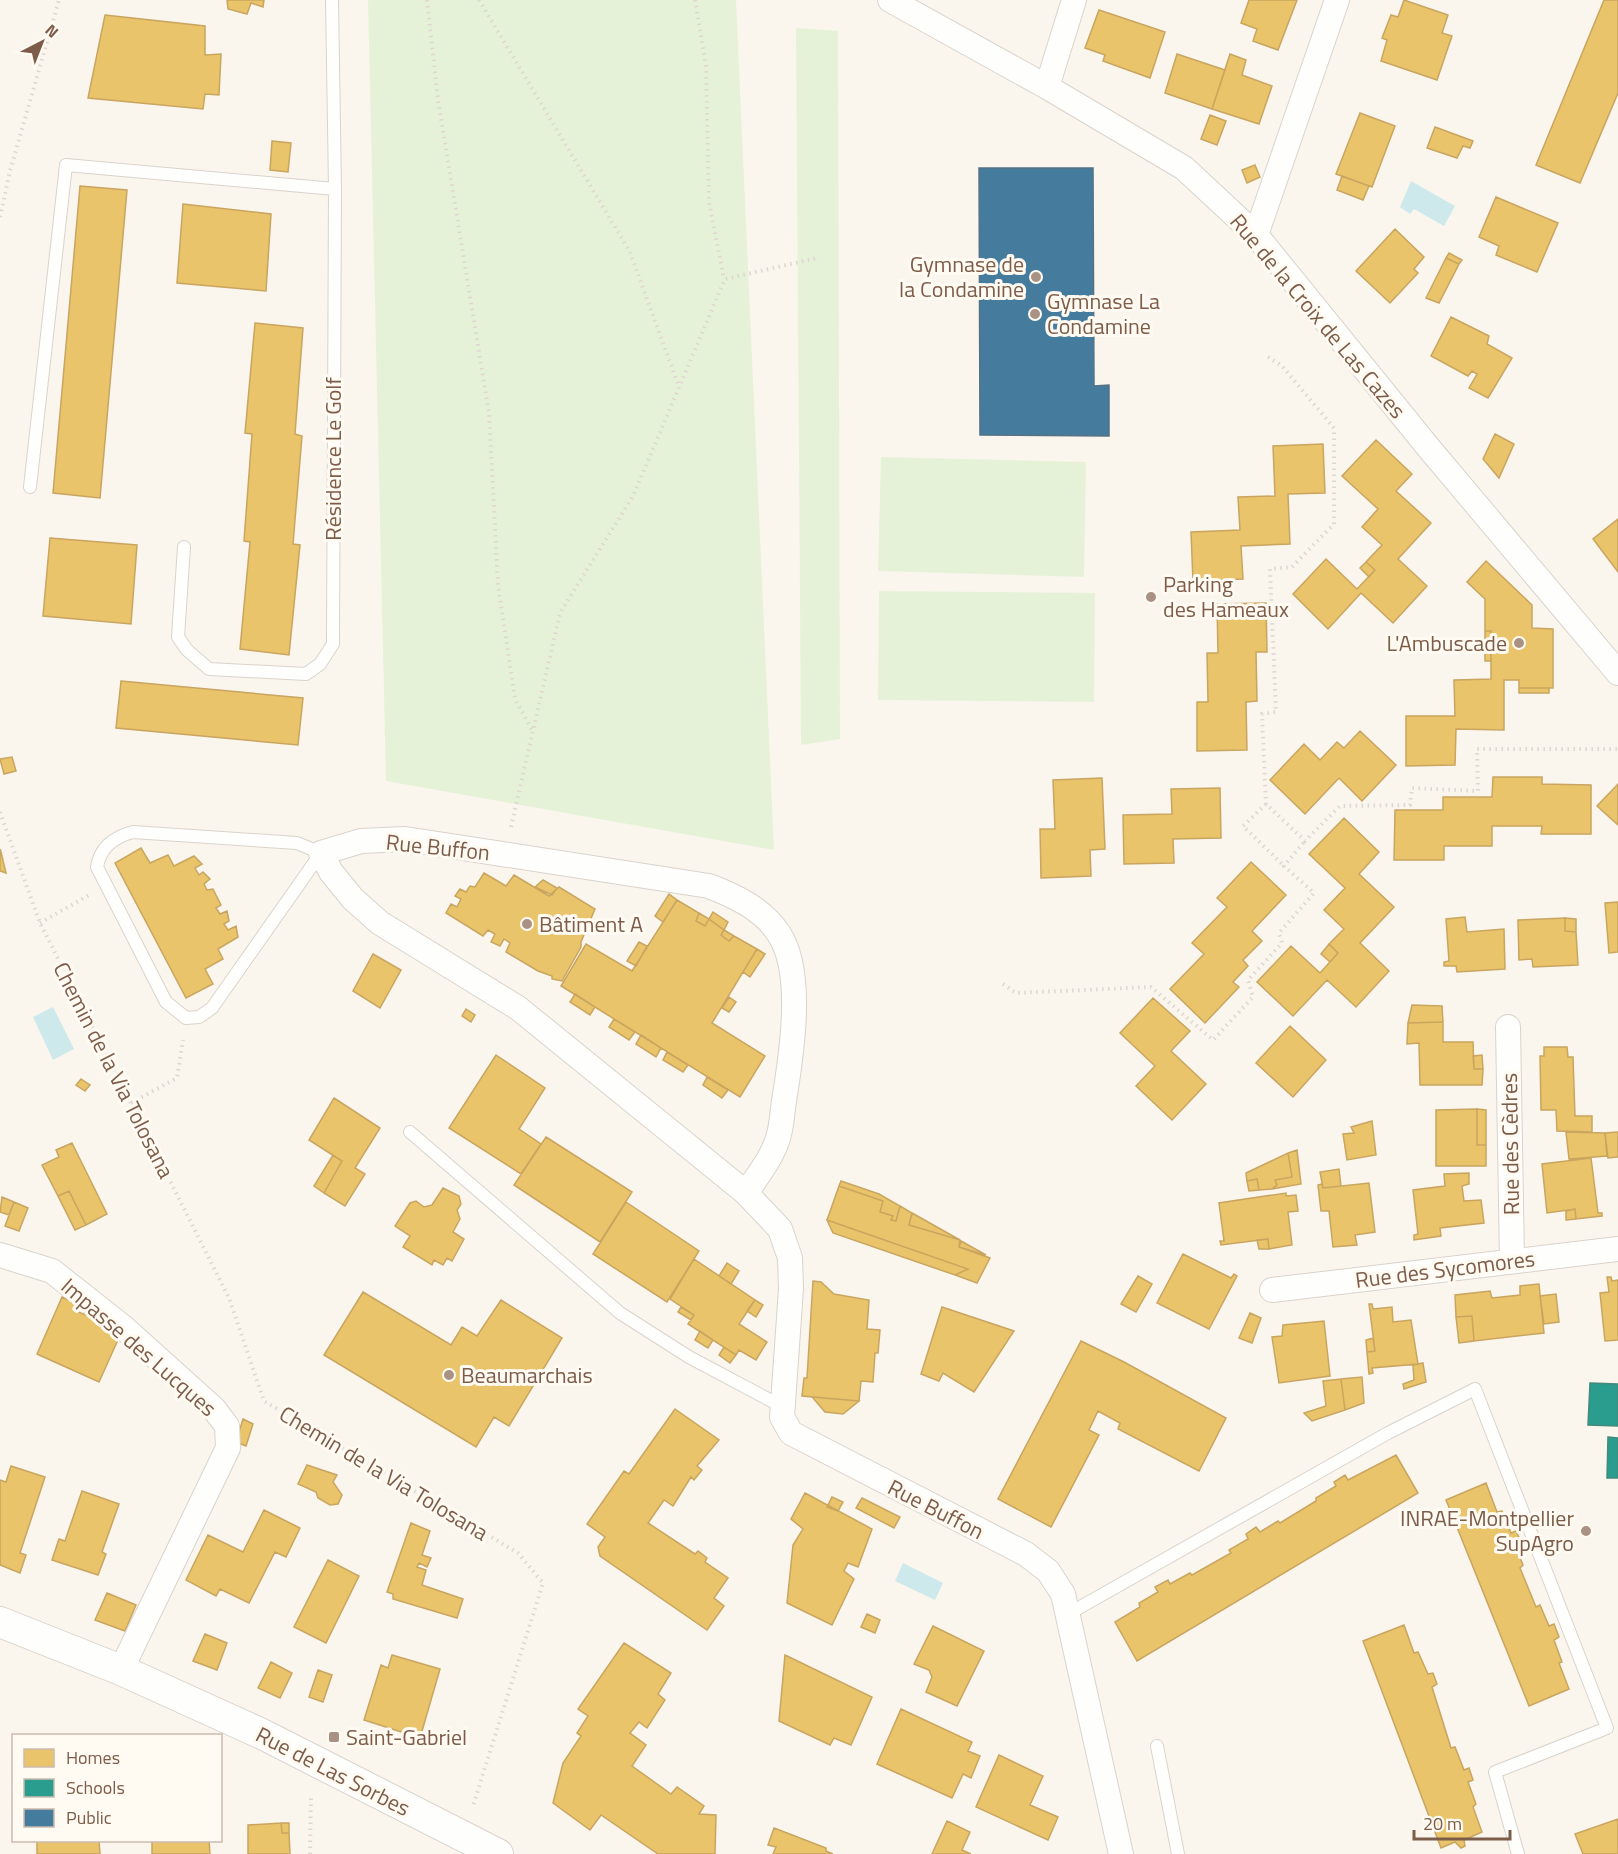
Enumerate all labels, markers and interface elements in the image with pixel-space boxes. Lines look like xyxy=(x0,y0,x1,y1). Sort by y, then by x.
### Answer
north arrow xyxy=(12,12,72,72)
text: N xyxy=(40,18,64,43)
street label: Rue de la Croix de Las Cazes xyxy=(1222,206,1414,426)
place label: Gymnase de la Condamine xyxy=(899,247,1024,306)
marker: Gymnase de la Condamine xyxy=(1029,270,1043,284)
place label: Gymnase La Condamine xyxy=(1047,284,1160,343)
marker: Gymnase La Condamine xyxy=(1028,307,1042,321)
street label: Résidence Le Golf xyxy=(316,377,350,541)
place label: Parking des Hameaux xyxy=(1163,567,1289,626)
marker: Parking des Hameaux xyxy=(1144,590,1158,604)
place label: L'Ambuscade xyxy=(1386,626,1507,660)
marker: L'Ambuscade xyxy=(1512,636,1526,650)
street label: Rue Buffon xyxy=(384,825,492,869)
place label: Bâtiment A xyxy=(539,907,643,941)
marker: Bâtiment A xyxy=(520,917,534,931)
street label: Chemin de la Via Tolosana xyxy=(45,956,183,1184)
street label: Rue des Cèdres xyxy=(1492,1073,1528,1215)
street label: Rue des Sycomores xyxy=(1353,1241,1537,1297)
street label: Impasse des Lucques xyxy=(54,1270,224,1424)
place label: Beaumarchais xyxy=(461,1358,593,1392)
marker: Beaumarchais xyxy=(442,1368,456,1382)
street label: Chemin de la Via Tolosana xyxy=(273,1397,495,1549)
street label: Rue Buffon xyxy=(882,1470,990,1548)
place label: INRAE-Montpellier SupAgro xyxy=(1400,1501,1574,1560)
marker: INRAE-Montpellier SupAgro xyxy=(1579,1524,1593,1538)
street label: Rue de Las Sorbes xyxy=(250,1717,416,1825)
place label: Saint-Gabriel xyxy=(346,1720,467,1754)
marker: Saint-Gabriel xyxy=(327,1730,341,1744)
legend xyxy=(12,1734,222,1842)
text: Homes xyxy=(66,1744,120,1771)
text: Schools xyxy=(66,1774,125,1801)
scale bar xyxy=(1414,1803,1510,1841)
text: Public xyxy=(66,1804,112,1831)
text: 20 m xyxy=(1423,1810,1462,1837)

